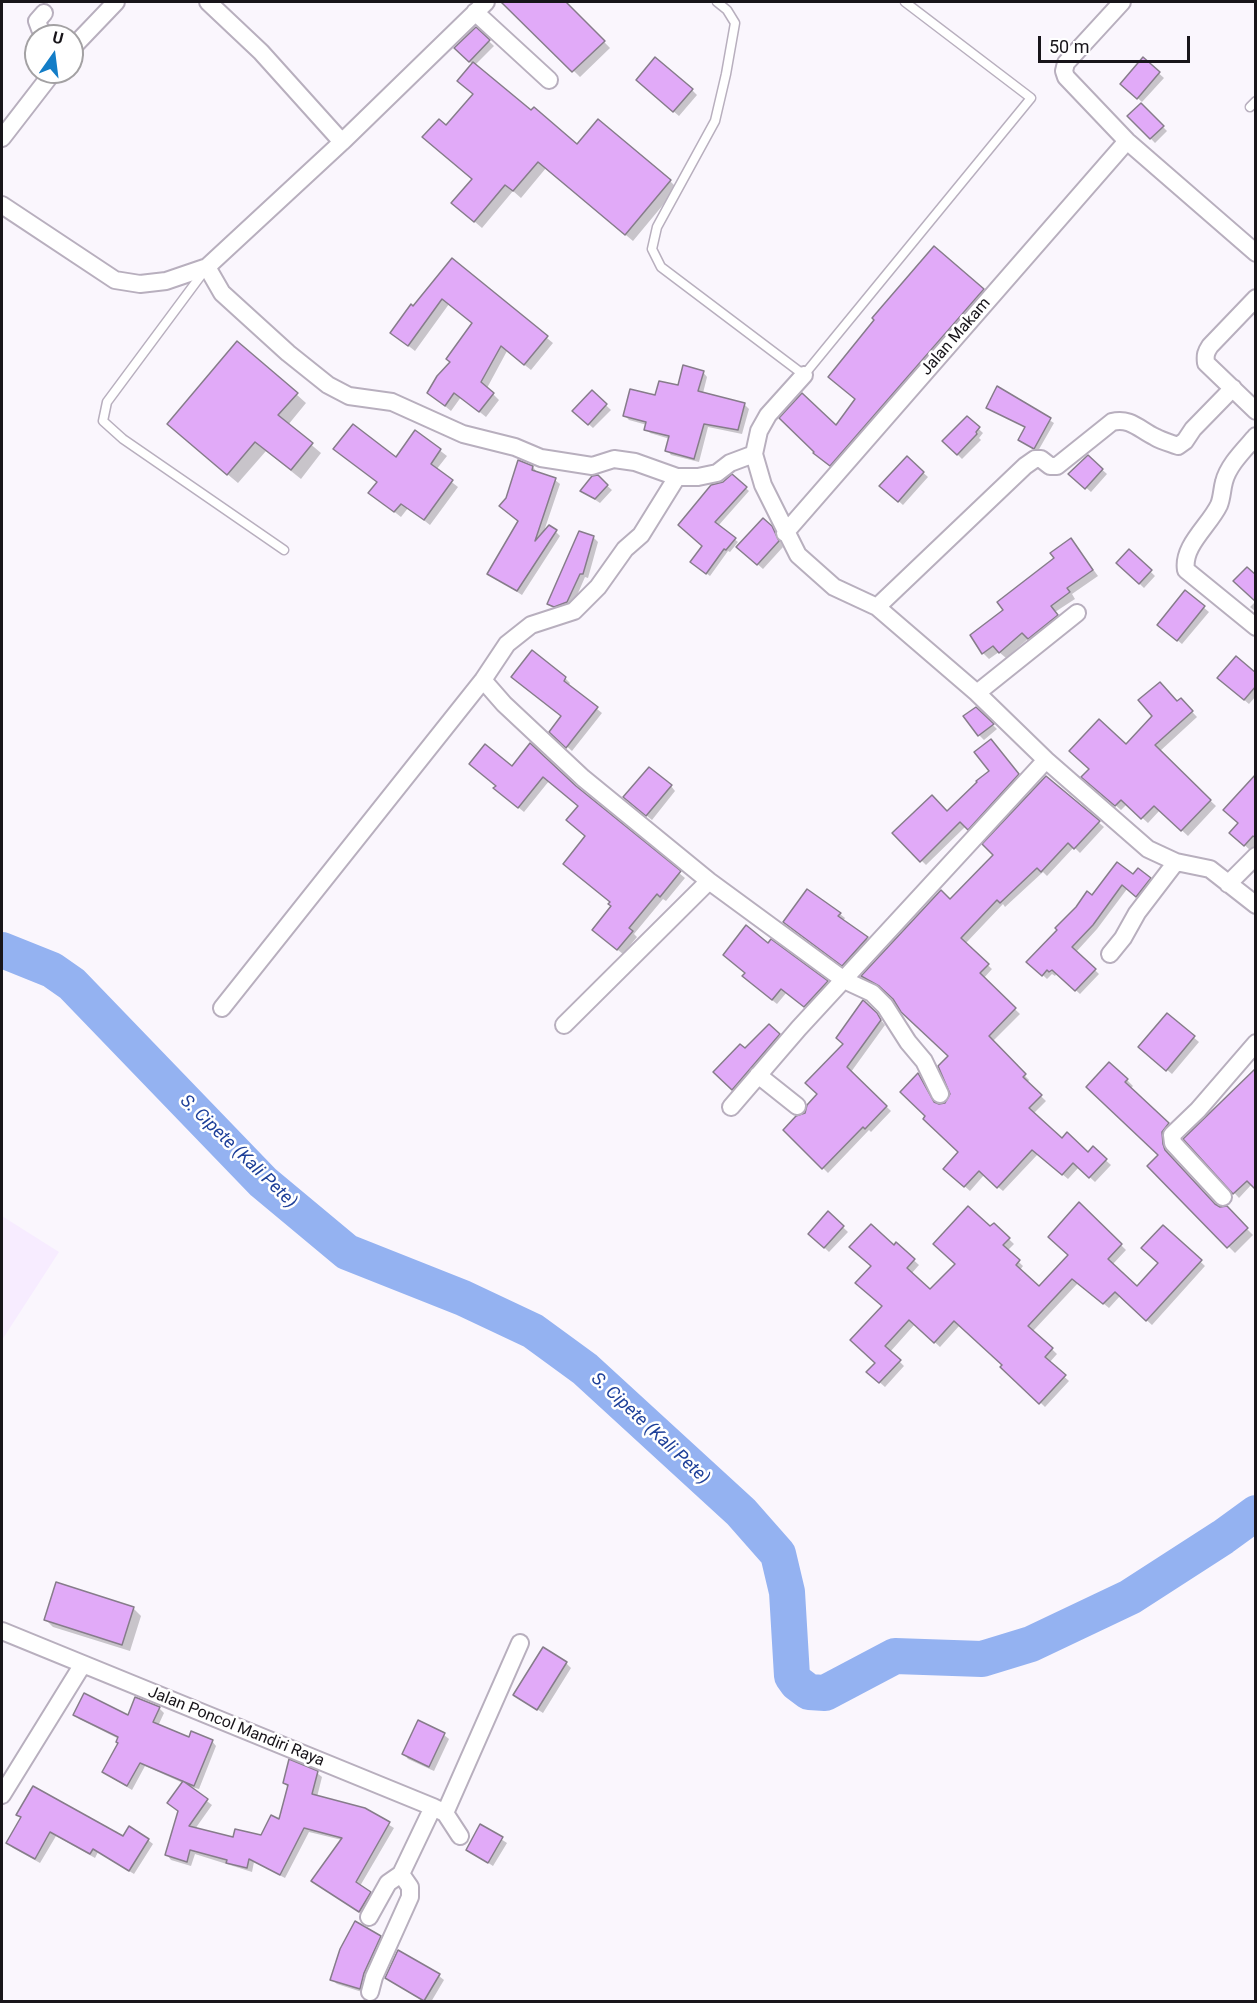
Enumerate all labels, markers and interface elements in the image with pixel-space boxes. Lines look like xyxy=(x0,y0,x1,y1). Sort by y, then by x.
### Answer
north arrow xyxy=(24,24,84,84)
scale bar xyxy=(1041,24,1192,62)
text: U xyxy=(51,27,65,48)
text: 50 m xyxy=(1049,36,1089,57)
street label: Jalan Makam xyxy=(917,294,995,380)
water label: S. Cipete (Kali Pete) xyxy=(175,1091,301,1213)
water label: S. Cipete (Kali Pete) xyxy=(586,1369,714,1489)
street label: Jalan Poncol Mandiri Raya xyxy=(145,1683,327,1771)

